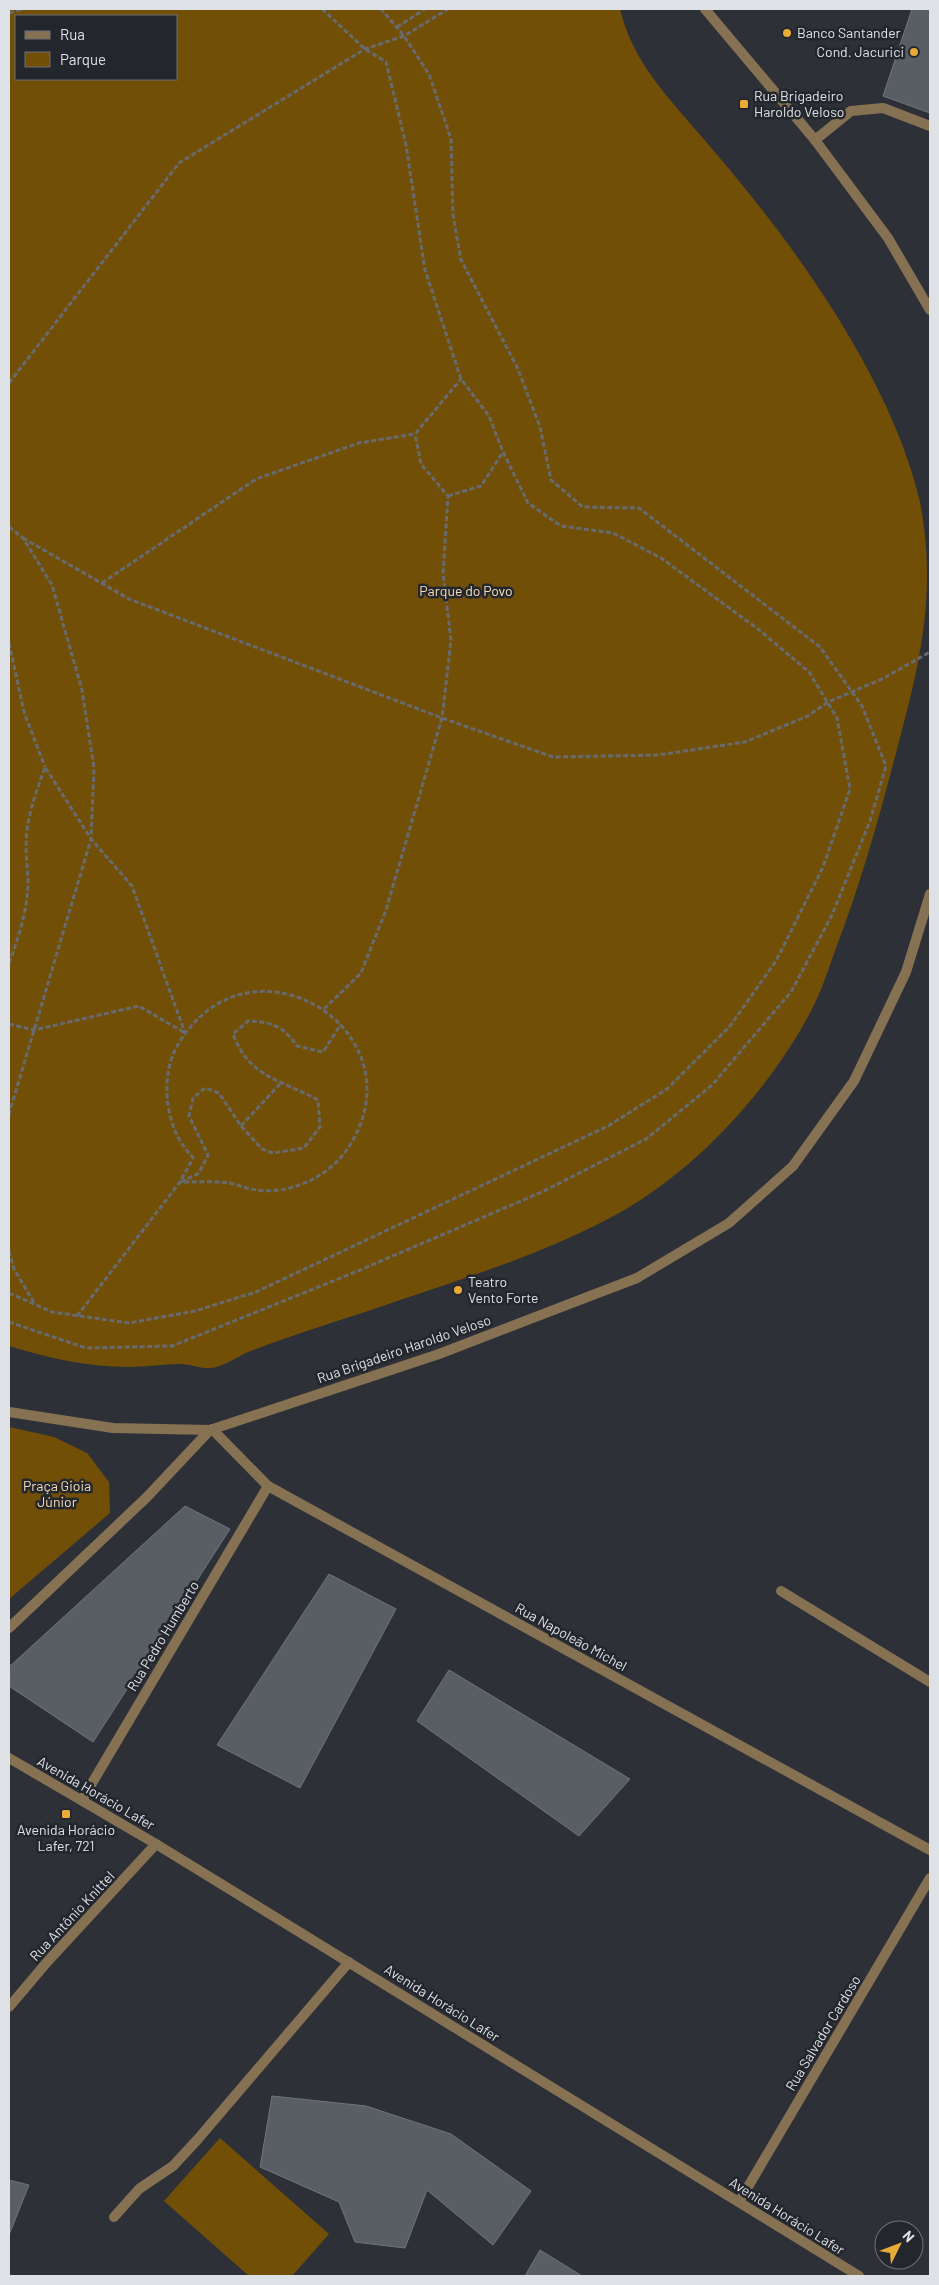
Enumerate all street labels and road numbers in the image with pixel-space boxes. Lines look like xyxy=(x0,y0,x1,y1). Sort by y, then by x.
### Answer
street label: Rua Brigadeiro Haroldo Veloso xyxy=(315,1311,493,1386)
street label: Rua Pedro Humberto xyxy=(123,1578,202,1694)
street label: Rua Napoleão Michel xyxy=(512,1599,630,1674)
street label: Avenida Horácio Lafer xyxy=(34,1752,158,1833)
street label: Rua Antônio Knittel xyxy=(26,1867,118,1964)
street label: Avenida Horácio Lafer xyxy=(381,1960,503,2045)
street label: Rua Salvador Cardoso xyxy=(781,1972,864,2094)
street label: Avenida Horácio Lafer xyxy=(726,2173,848,2258)

